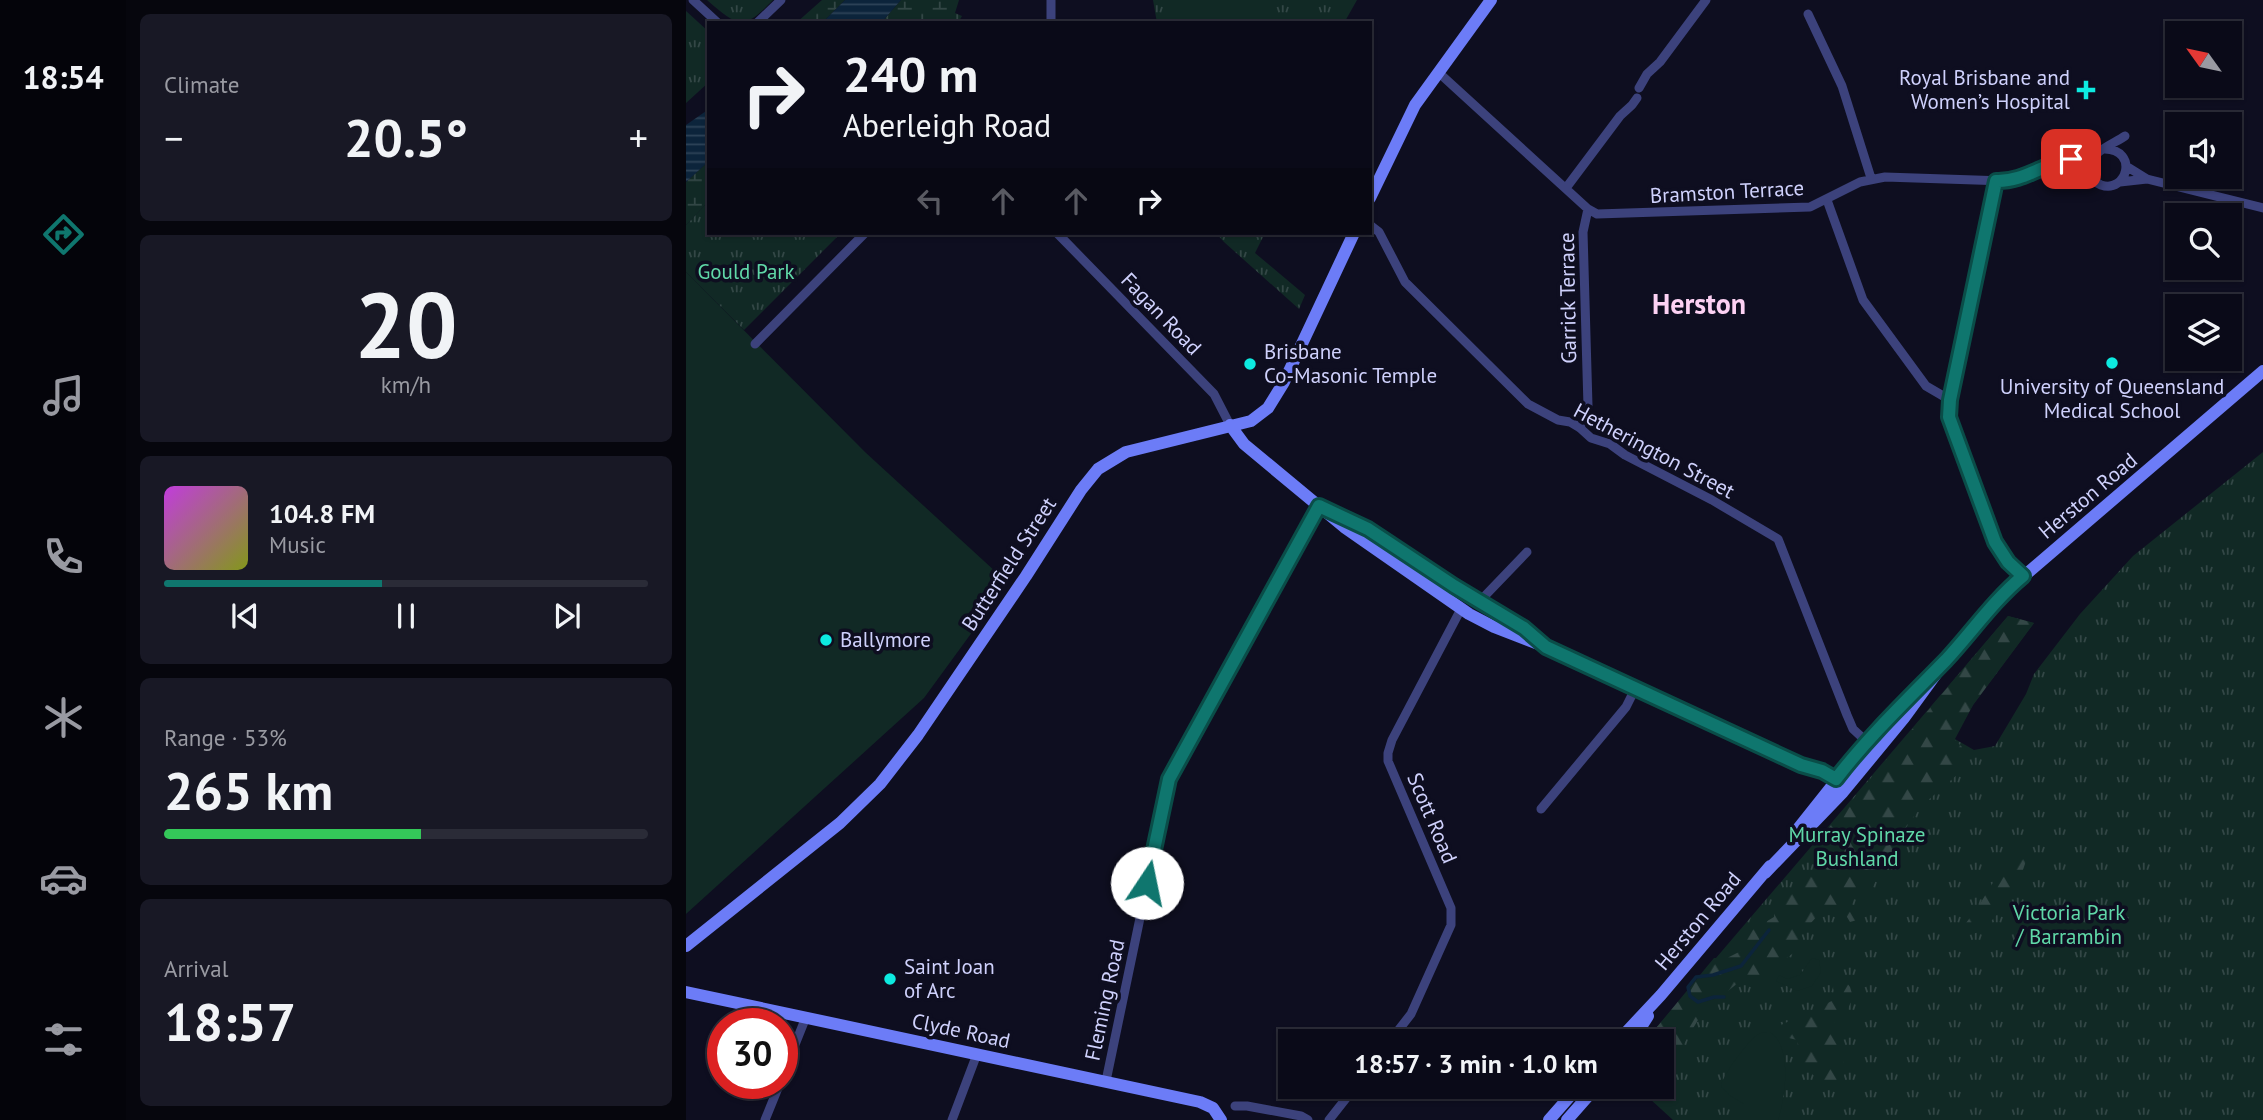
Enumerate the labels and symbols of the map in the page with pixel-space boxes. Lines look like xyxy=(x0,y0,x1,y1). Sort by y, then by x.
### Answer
north arrow xyxy=(2165,21,2242,98)
place label: Royal Brisbane and Women’s Hospital xyxy=(1899,64,2070,115)
marker: Royal Brisbane and Women’s Hospital xyxy=(2076,80,2096,100)
pin xyxy=(2041,129,2101,189)
street label: Bramston Terrace xyxy=(1649,174,1805,209)
street label: Garrick Terrace xyxy=(1553,232,1582,364)
park label: Gould Park xyxy=(697,258,795,285)
street label: Fagan Road xyxy=(1115,267,1207,361)
district label: Herston xyxy=(1652,285,1746,322)
place label: Brisbane Co-Masonic Temple xyxy=(1264,338,1437,389)
marker: University of Queensland Medical School xyxy=(2104,355,2120,371)
marker: Brisbane Co-Masonic Temple xyxy=(1242,356,1258,372)
place label: University of Queensland Medical School xyxy=(2000,373,2224,424)
street label: Hetherington Street xyxy=(1569,397,1739,504)
street label: Herston Road xyxy=(2033,447,2142,545)
street label: Butterfield Street xyxy=(955,492,1062,636)
place label: Ballymore xyxy=(840,626,931,653)
marker: Ballymore xyxy=(818,632,834,648)
street label: Scott Road xyxy=(1401,768,1464,867)
park label: Murray Spinaze Bushland xyxy=(1788,821,1926,872)
position arrow xyxy=(1110,846,1184,920)
street label: Herston Road xyxy=(1649,866,1747,975)
park label: Victoria Park / Barrambin xyxy=(2012,899,2125,950)
street label: Fleming Road xyxy=(1079,937,1131,1063)
place label: Saint Joan of Arc xyxy=(904,953,995,1004)
marker: Saint Joan of Arc xyxy=(882,971,898,987)
street label: Clyde Road xyxy=(909,1007,1013,1054)
speed limit sign: 30 xyxy=(707,1008,798,1099)

